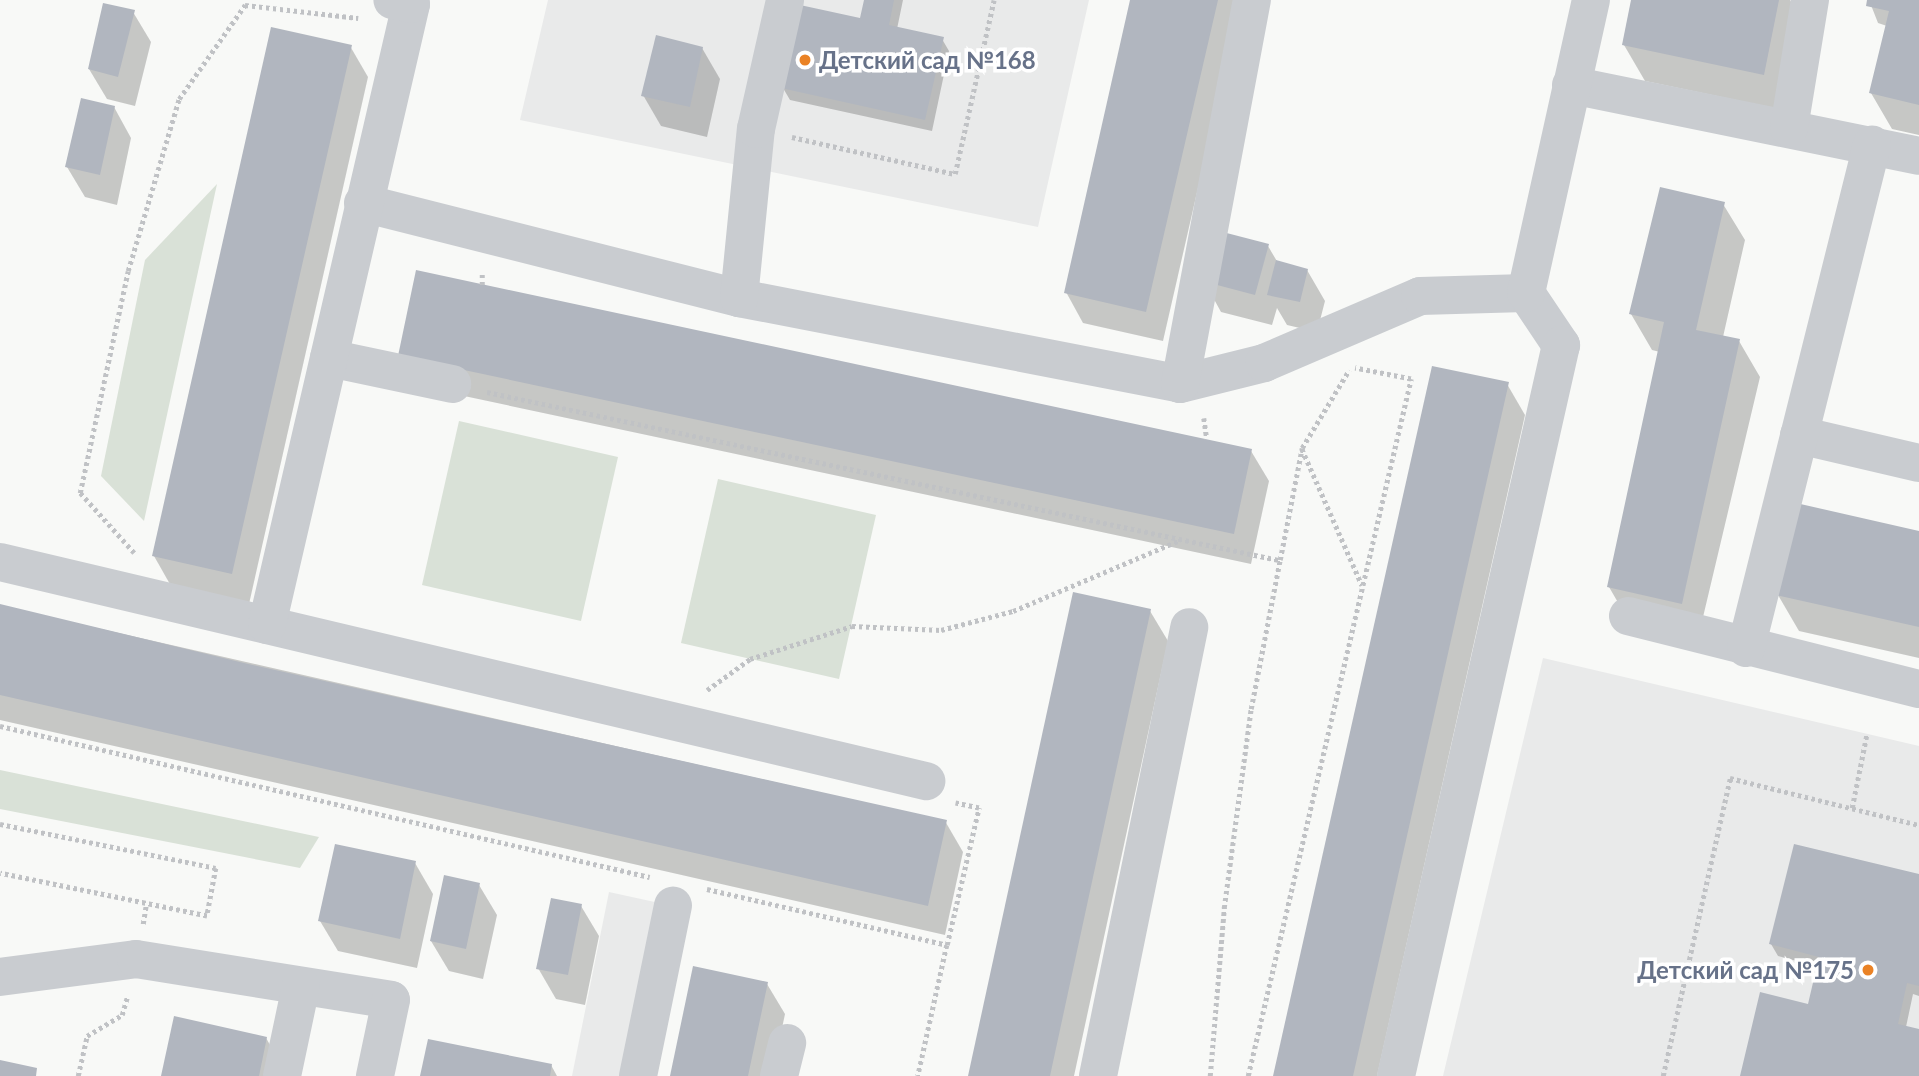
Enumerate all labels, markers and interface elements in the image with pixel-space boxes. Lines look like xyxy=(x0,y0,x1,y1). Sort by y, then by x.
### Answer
place label: Детский сад №168 xyxy=(819,46,1036,74)
marker: Детский сад №168 xyxy=(797,52,813,68)
place label: Детский сад №175 xyxy=(1637,956,1854,984)
marker: Детский сад №175 xyxy=(1860,962,1876,978)

